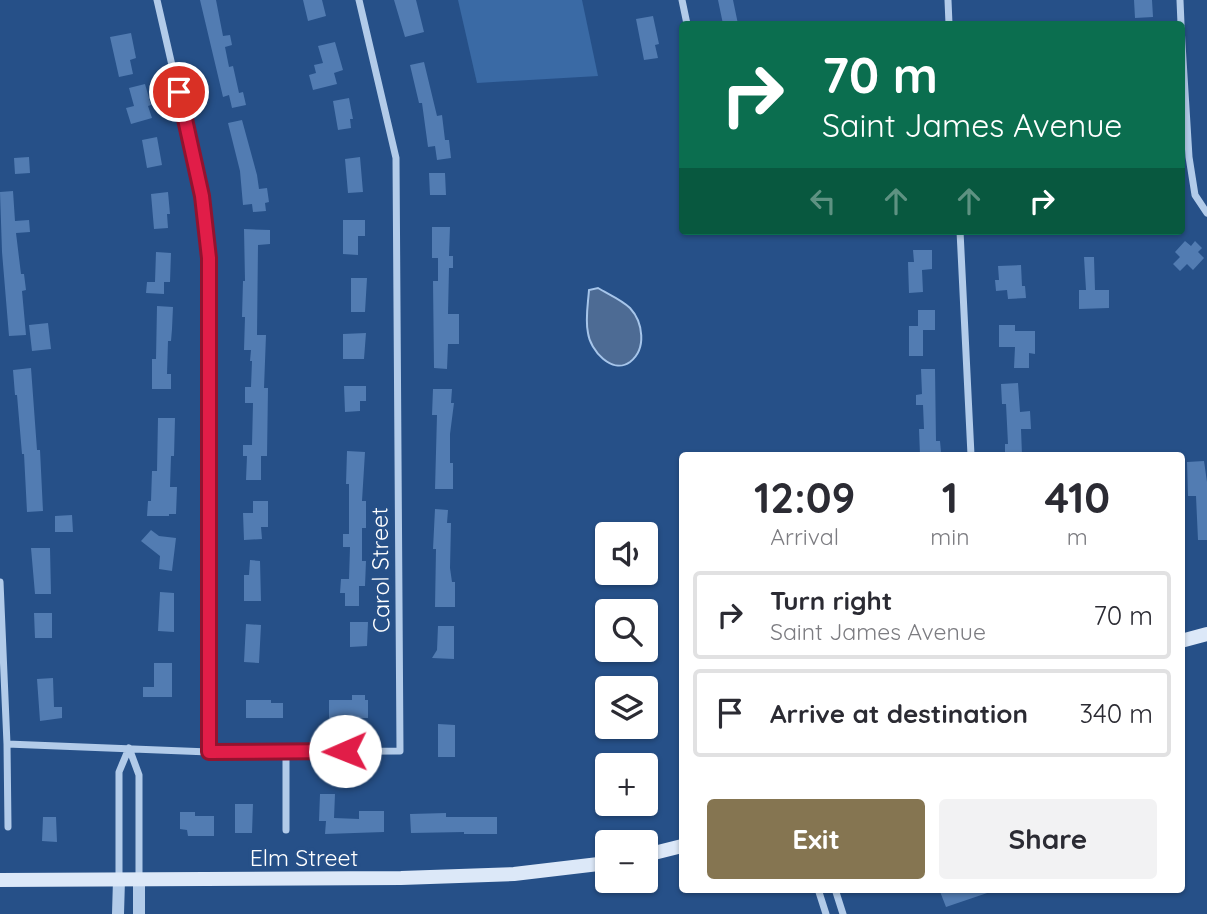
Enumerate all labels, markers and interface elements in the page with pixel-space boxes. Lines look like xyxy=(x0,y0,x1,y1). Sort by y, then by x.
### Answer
text: 70 m xyxy=(822,44,938,105)
icon: right xyxy=(707,49,798,140)
pin xyxy=(149,62,209,122)
icon: arrive xyxy=(160,73,198,111)
text: Saint James Avenue xyxy=(822,105,1122,145)
icon: left xyxy=(804,182,842,220)
icon: ahead xyxy=(877,182,915,220)
icon: ahead xyxy=(950,182,988,220)
icon: right xyxy=(1023,182,1061,220)
text: 12:09 xyxy=(754,471,855,524)
text: 1 xyxy=(942,471,958,524)
text: 410 xyxy=(1044,471,1110,524)
street label: Carol Street xyxy=(364,507,396,633)
map controls xyxy=(595,522,658,893)
button: sound xyxy=(595,522,658,585)
text: Arrival xyxy=(770,522,839,551)
text: min xyxy=(930,522,970,551)
text: m xyxy=(1067,522,1088,551)
text: Turn right xyxy=(770,584,892,617)
icon: right xyxy=(711,596,749,634)
button: search xyxy=(595,599,658,662)
text: 70 m xyxy=(1093,599,1153,632)
text: Saint James Avenue xyxy=(770,617,986,646)
button: layers xyxy=(595,676,658,739)
icon: arrive xyxy=(711,694,749,732)
text: Arrive at destination xyxy=(770,697,1028,730)
text: 340 m xyxy=(1079,697,1153,730)
position arrow xyxy=(308,714,382,788)
button: + xyxy=(595,753,658,816)
button: Exit xyxy=(707,799,925,879)
button: Share xyxy=(939,799,1157,879)
button: − xyxy=(595,830,658,893)
street label: Elm Street xyxy=(250,843,358,872)

